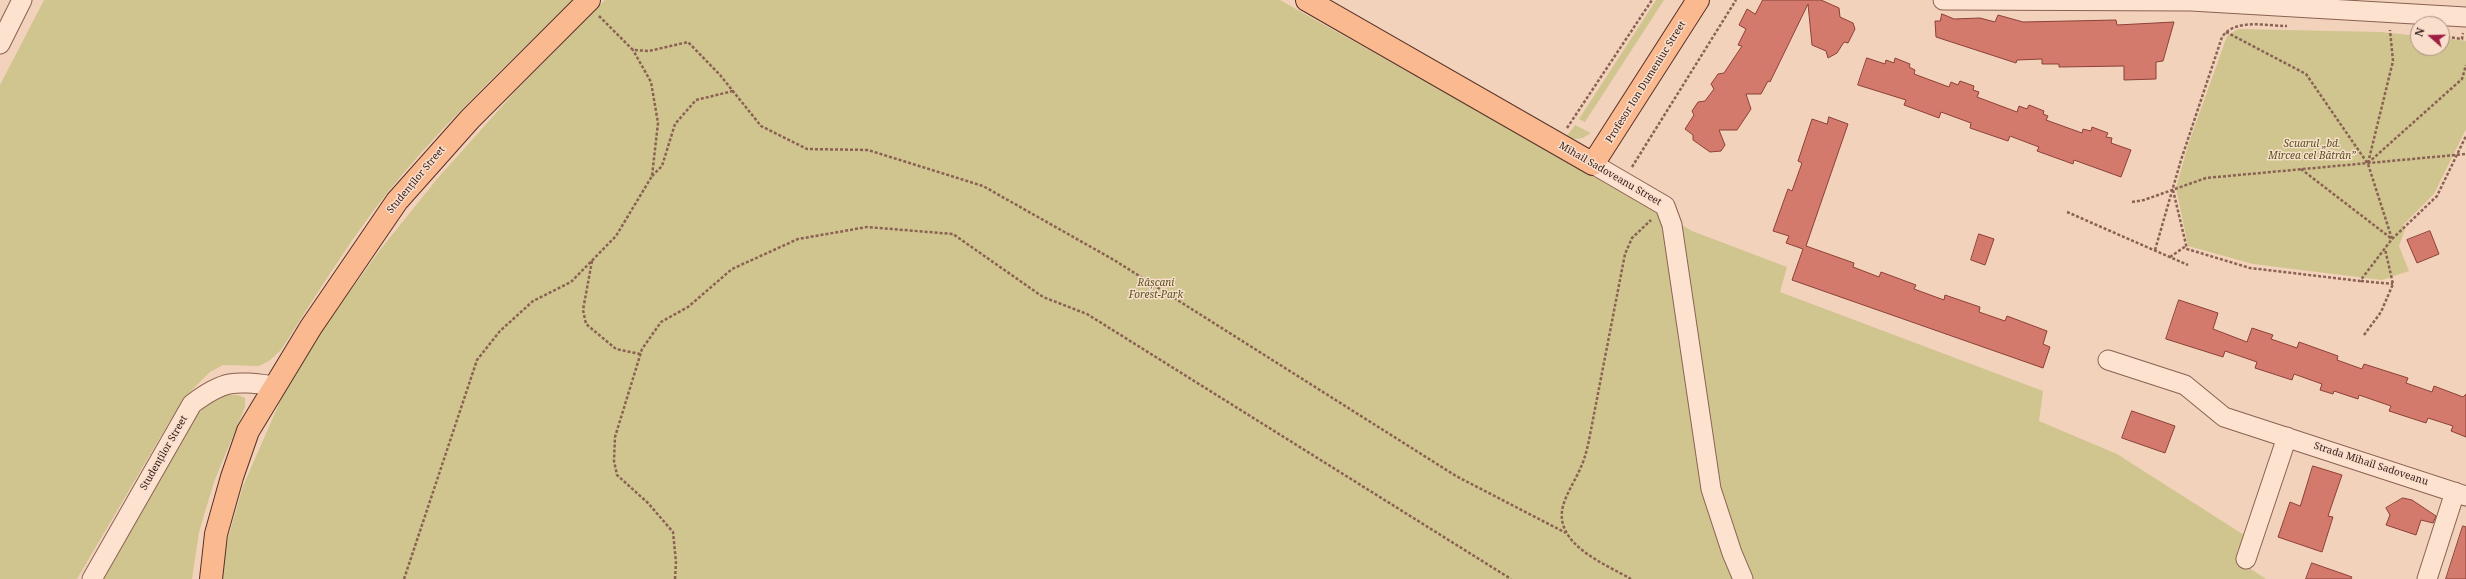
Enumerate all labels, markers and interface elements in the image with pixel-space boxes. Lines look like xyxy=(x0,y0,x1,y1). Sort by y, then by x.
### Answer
north arrow xyxy=(2410,16,2450,56)
street label: Profesor Ion Dumeniuc Street xyxy=(1603,19,1689,145)
text: N xyxy=(2411,25,2428,39)
park label: Scuarul „bd. Mircea cel Bătrân” xyxy=(2268,138,2356,162)
street label: Mihail Sadoveanu Street xyxy=(1557,140,1663,208)
street label: Studenților Street xyxy=(384,144,448,216)
park label: Râșcani Forest-Park xyxy=(1129,277,1183,300)
street label: Studenților Street xyxy=(138,414,190,492)
street label: Strada Mihail Sadoveanu xyxy=(2312,440,2430,488)

